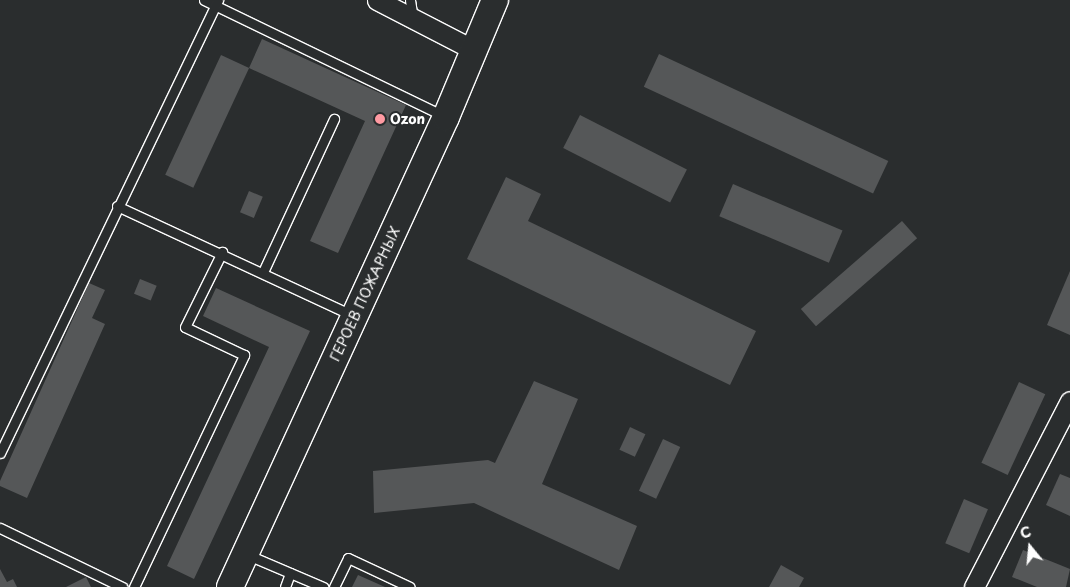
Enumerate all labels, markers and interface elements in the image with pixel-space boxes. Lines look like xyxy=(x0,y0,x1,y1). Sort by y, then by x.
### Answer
place label: Ozon xyxy=(390,111,425,127)
marker: Ozon xyxy=(374,113,386,125)
street label: ГЕРОЕВ ПОЖАРНЫХ xyxy=(326,224,404,364)
text: С xyxy=(1017,521,1034,544)
north arrow xyxy=(1005,522,1055,572)

